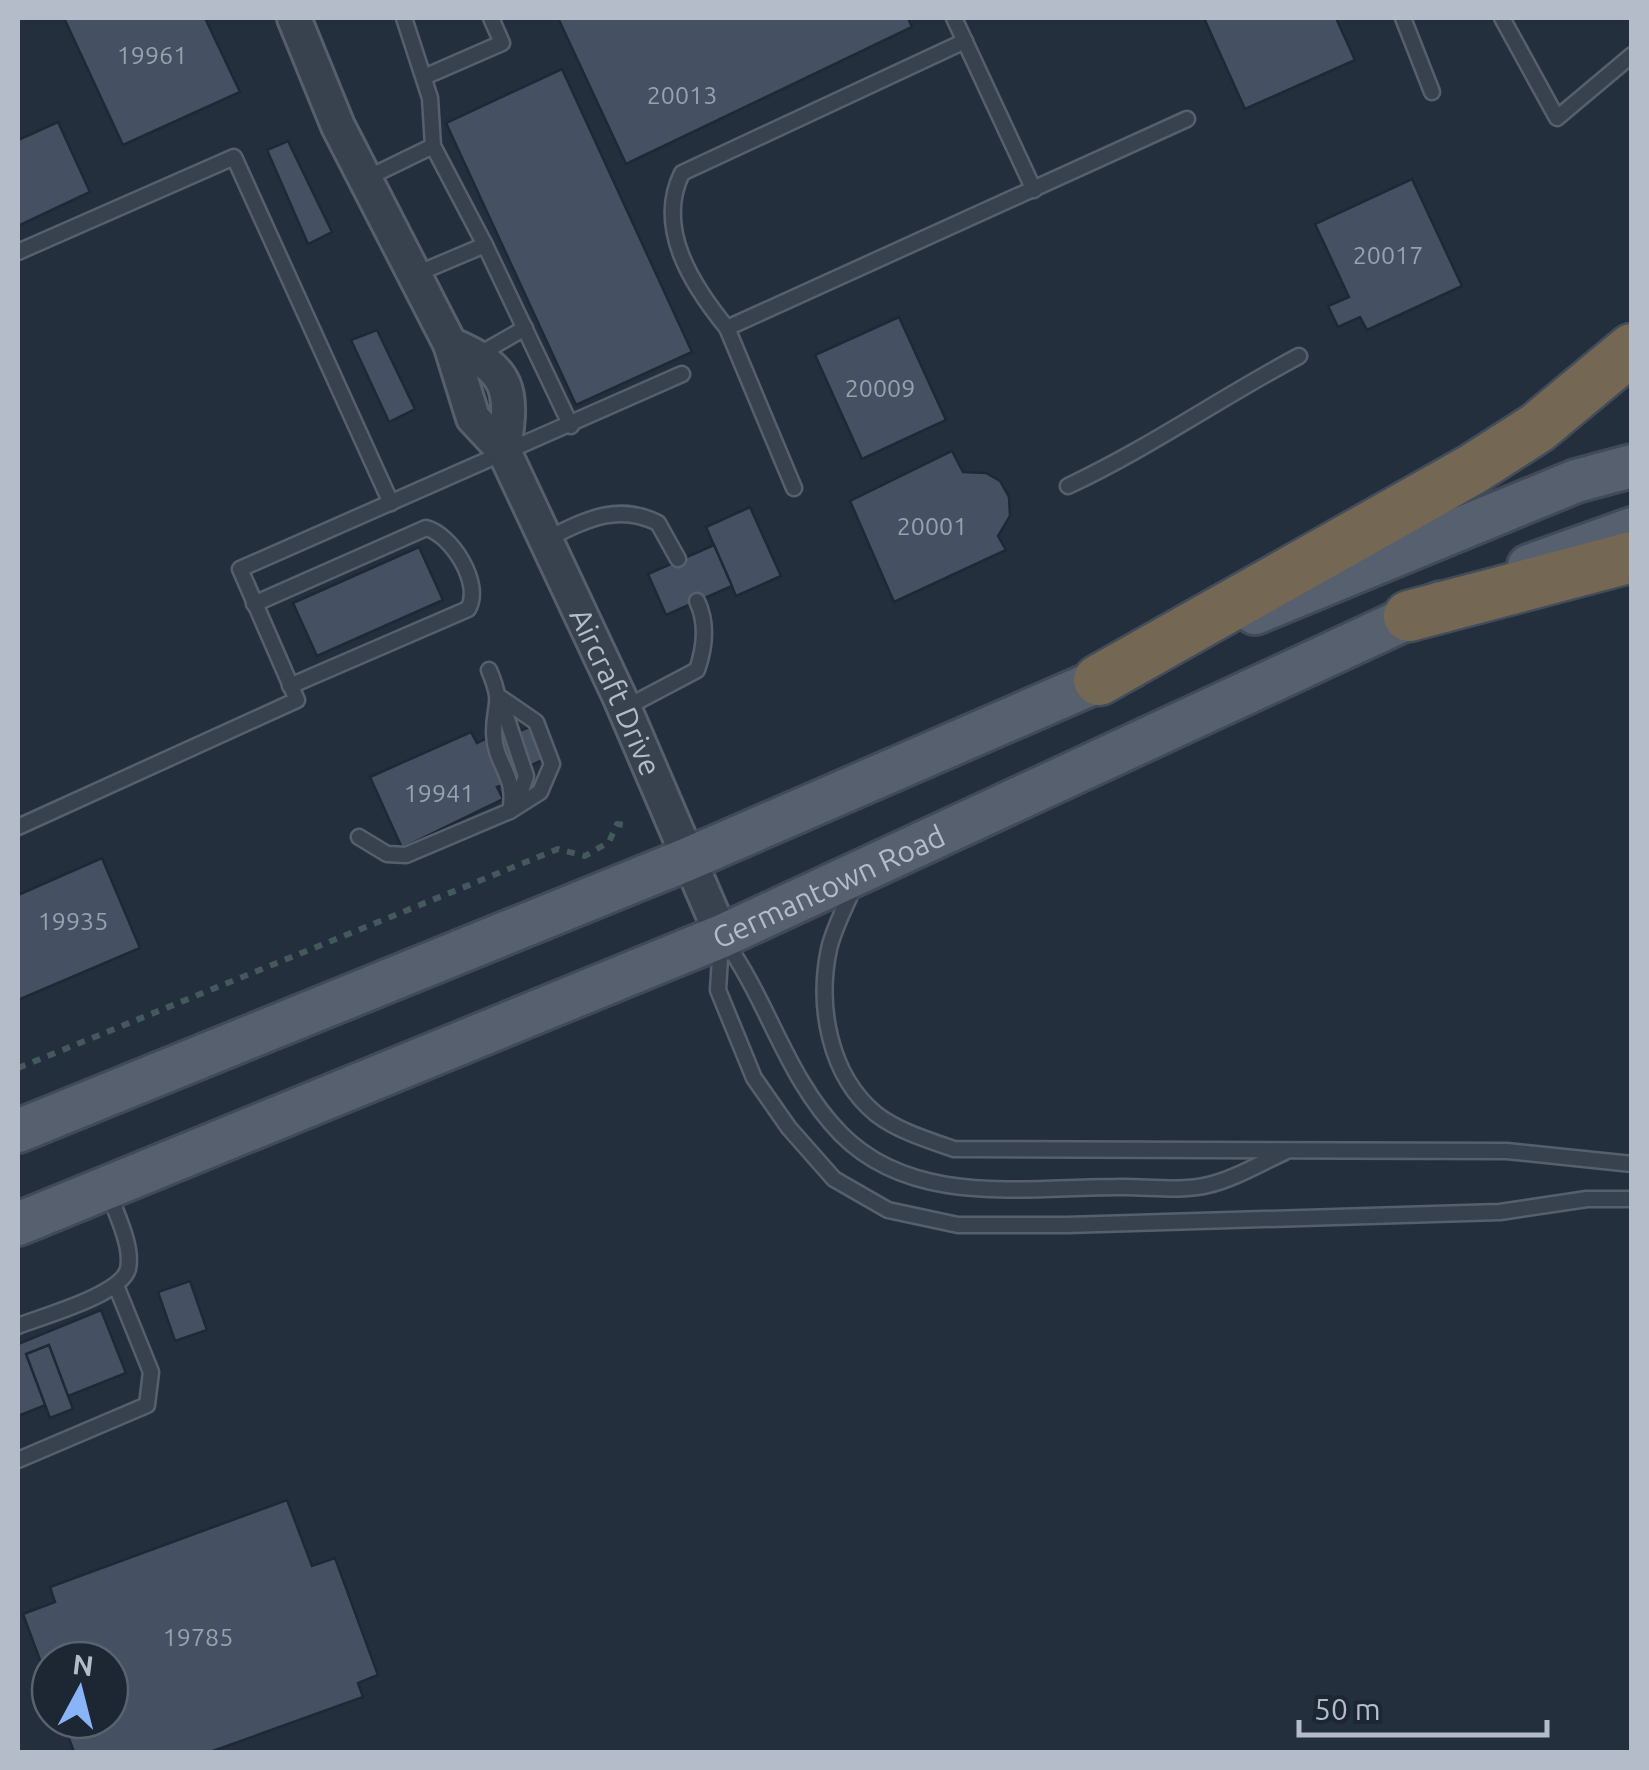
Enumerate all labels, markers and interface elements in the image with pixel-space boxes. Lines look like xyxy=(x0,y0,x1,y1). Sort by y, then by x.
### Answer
house number: 19961 xyxy=(117,41,187,69)
house number: 20013 xyxy=(647,81,717,109)
house number: 20017 xyxy=(1353,241,1423,269)
house number: 20009 xyxy=(845,374,915,402)
house number: 20001 xyxy=(897,512,967,540)
street label: Aircraft Drive xyxy=(563,603,668,781)
house number: 19941 xyxy=(404,779,474,807)
street label: Germantown Road xyxy=(707,818,950,955)
house number: 19935 xyxy=(38,907,108,935)
house number: 19785 xyxy=(163,1623,233,1651)
north arrow xyxy=(30,1640,130,1740)
text: N xyxy=(71,1648,95,1681)
scale bar xyxy=(1299,1675,1546,1737)
text: 50 m xyxy=(1314,1692,1381,1726)

